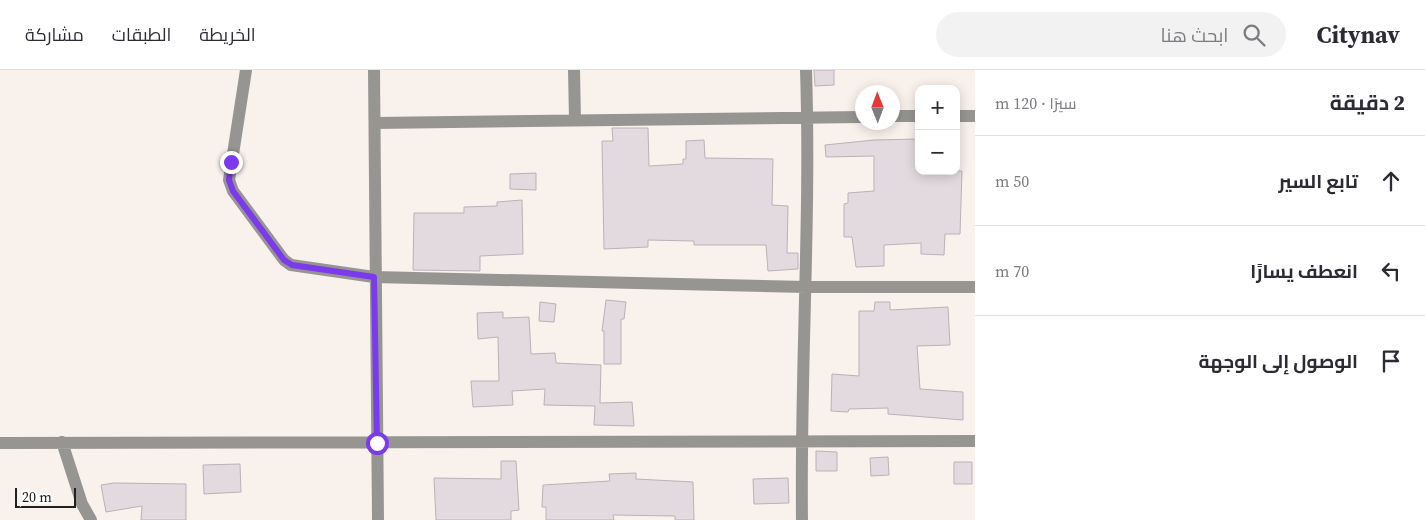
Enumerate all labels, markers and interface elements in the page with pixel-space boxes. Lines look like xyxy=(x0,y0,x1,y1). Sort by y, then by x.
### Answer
search box xyxy=(936,12,1286,57)
text: Citynav xyxy=(1316,18,1400,51)
icon: search xyxy=(1240,21,1268,49)
text: مشاركة xyxy=(25,22,84,47)
text: الطبقات xyxy=(112,22,171,47)
text: الخريطة xyxy=(199,22,256,47)
text: ابحث هنا xyxy=(1161,22,1228,48)
north arrow xyxy=(855,85,900,130)
map controls xyxy=(915,85,960,175)
button: + xyxy=(915,85,960,130)
text: 2 دقيقة xyxy=(1330,88,1405,117)
text: سيرًا · 120 m xyxy=(995,92,1076,114)
button: − xyxy=(915,130,960,175)
route end xyxy=(220,151,243,174)
icon: ahead xyxy=(1377,167,1405,195)
text: تابع السير xyxy=(1278,168,1358,194)
text: 50 m xyxy=(995,170,1029,192)
icon: left xyxy=(1377,257,1405,285)
text: انعطف يسارًا xyxy=(1250,258,1358,284)
text: 70 m xyxy=(995,260,1029,282)
icon: arrive xyxy=(1377,347,1405,375)
text: الوصول إلى الوجهة xyxy=(1198,348,1358,374)
route start xyxy=(366,432,389,455)
scale bar xyxy=(15,485,76,508)
text: 20 m xyxy=(22,487,52,507)

